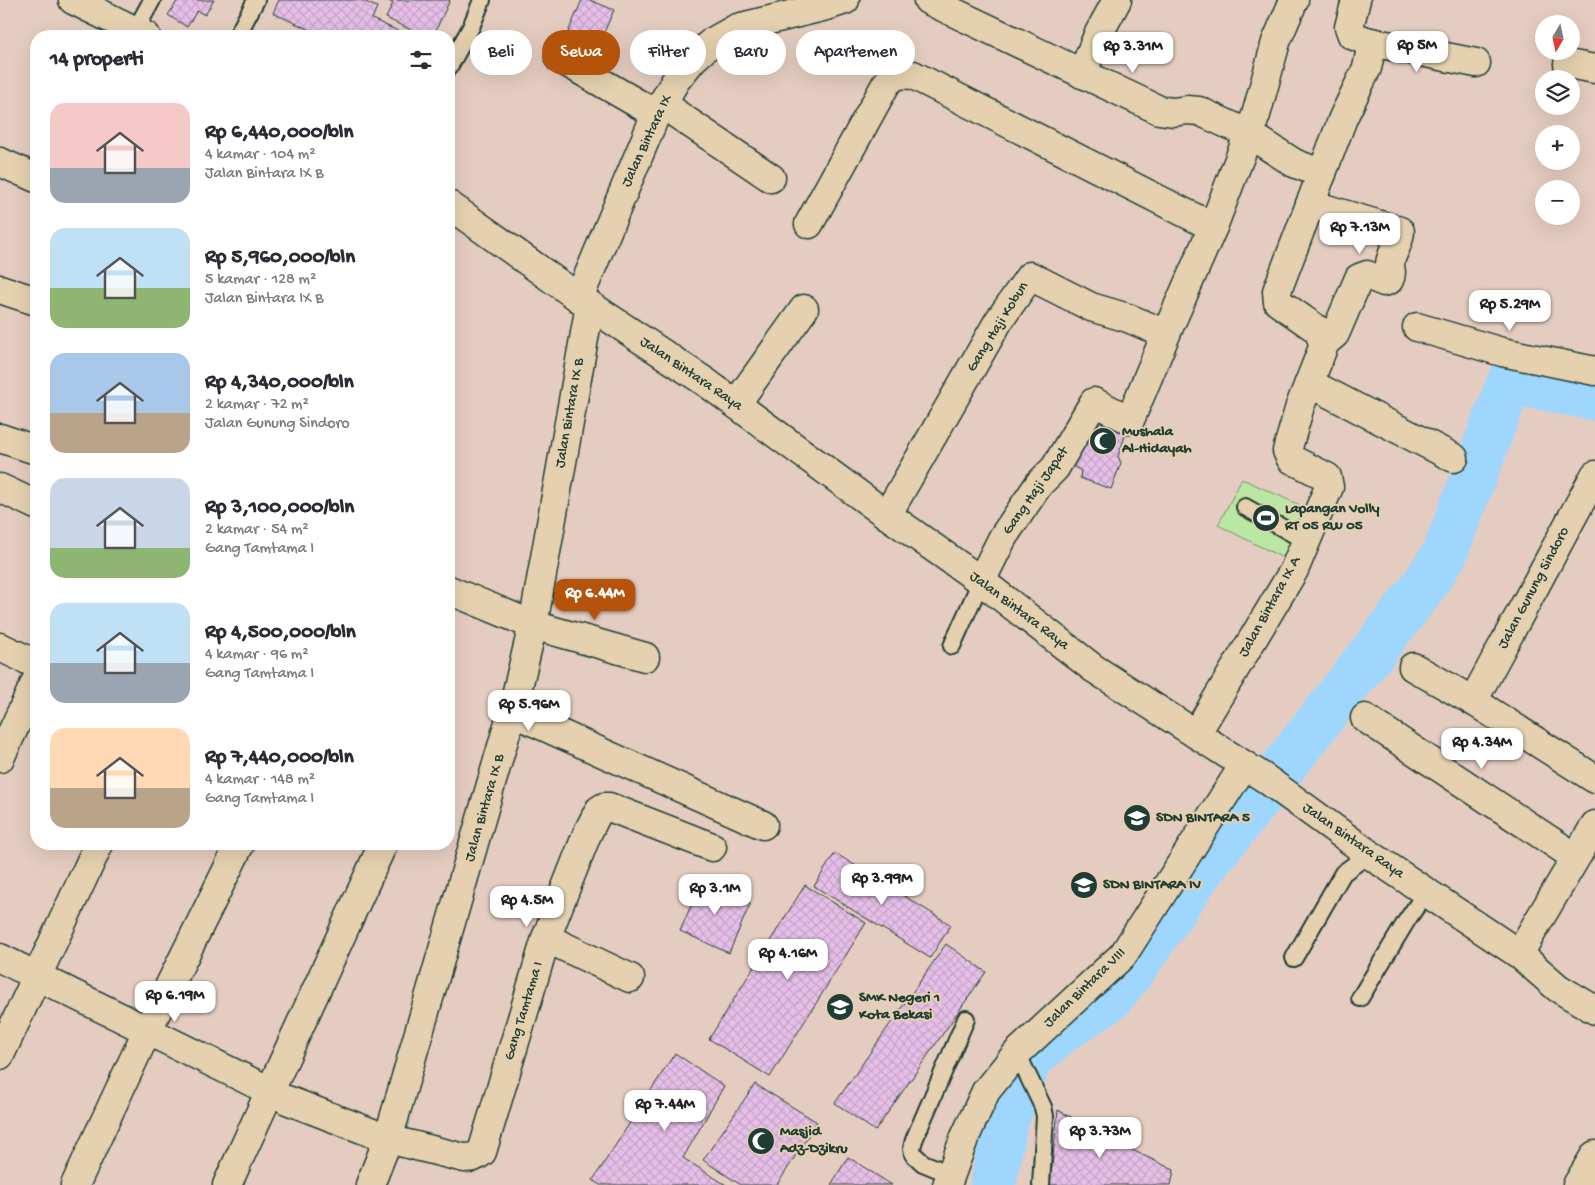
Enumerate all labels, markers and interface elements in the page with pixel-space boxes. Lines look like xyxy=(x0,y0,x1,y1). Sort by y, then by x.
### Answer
north arrow xyxy=(1535,15,1580,60)
map controls xyxy=(1535,15,1580,225)
chip: Beli xyxy=(470,30,532,75)
chip: Sewa xyxy=(542,30,620,75)
chip: Filter xyxy=(630,30,706,75)
chip: Baru xyxy=(716,30,786,75)
chip: Apartemen xyxy=(796,30,915,75)
pin: Rp 5M xyxy=(1382,30,1452,73)
pin: Rp 3.31M xyxy=(1081,32,1185,74)
text: Rp 5M xyxy=(1397,37,1437,56)
text: Rp 3.31M xyxy=(1103,38,1163,57)
icon: filters xyxy=(407,46,435,74)
text: 14 properti xyxy=(50,48,144,73)
button: layers xyxy=(1535,70,1580,115)
street label: Jalan Bintara IX xyxy=(618,91,677,190)
text: Rp 6,440,000/bln xyxy=(205,121,353,146)
icon: home xyxy=(90,123,150,183)
button: + xyxy=(1535,125,1580,170)
text: 4 kamar · 104 m² xyxy=(205,146,315,165)
text: Jalan Bintara IX B xyxy=(205,165,323,184)
button: − xyxy=(1535,180,1580,225)
pin: Rp 7.13M xyxy=(1308,212,1412,255)
text: Rp 7.13M xyxy=(1330,219,1390,238)
text: Rp 5,960,000/bln xyxy=(205,246,355,271)
icon: home xyxy=(90,248,150,308)
text: 5 kamar · 128 m² xyxy=(205,271,316,290)
street label: Gang Haji Kobun xyxy=(963,278,1033,376)
text: Jalan Bintara IX B xyxy=(205,290,323,309)
pin: Rp 5.29M xyxy=(1458,290,1562,332)
text: Rp 5.29M xyxy=(1480,296,1540,315)
street label: Jalan Bintara Raya xyxy=(636,333,746,415)
street label: Jalan Bintara IX B xyxy=(551,356,589,469)
text: Rp 4,340,000/bln xyxy=(205,371,354,396)
icon: home xyxy=(90,373,150,433)
text: 2 kamar · 72 m² xyxy=(205,396,309,415)
text: Jalan Gunung Sindoro xyxy=(205,415,350,434)
place label: Mushala Al-Hidayah xyxy=(1121,423,1192,458)
mosque icon: Mushala Al-Hidayah xyxy=(1088,426,1118,456)
street label: Gang Haji Japat xyxy=(999,442,1074,538)
text: Rp 3,100,000/bln xyxy=(205,496,354,521)
icon: home xyxy=(90,498,150,558)
place label: Lapangan Volly RT 05 RW 05 xyxy=(1284,500,1380,535)
sports icon: Lapangan Volly RT 05 RW 05 xyxy=(1251,503,1281,533)
text: 2 kamar · 54 m² xyxy=(205,521,309,540)
street label: Jalan Gunung Sindoro xyxy=(1494,524,1574,652)
text: Gang Tamtama I xyxy=(205,540,314,559)
street label: Jalan Bintara IX A xyxy=(1235,553,1306,660)
street label: Jalan Bintara Raya xyxy=(966,568,1073,655)
pin: Rp 6.44M xyxy=(543,578,647,621)
text: Rp 6.44M xyxy=(565,585,625,604)
text: Rp 4,500,000/bln xyxy=(205,621,356,646)
icon: home xyxy=(90,623,150,683)
text: 4 kamar · 96 m² xyxy=(205,646,309,665)
text: Gang Tamtama I xyxy=(205,665,314,684)
pin: Rp 5.96M xyxy=(477,690,581,732)
text: Rp 5.96M xyxy=(499,696,559,715)
pin: Rp 4.34M xyxy=(1430,728,1534,770)
text: Rp 4.34M xyxy=(1452,734,1512,753)
text: Rp 7,440,000/bln xyxy=(205,746,354,771)
icon: home xyxy=(90,748,150,808)
street label: Jalan Bintara IX B xyxy=(461,752,509,864)
text: 4 kamar · 148 m² xyxy=(205,771,315,790)
text: Gang Tamtama I xyxy=(205,790,314,809)
street label: Jalan Bintara Raya xyxy=(1299,799,1408,883)
school or university icon: SDN BINTARA 5 xyxy=(1122,803,1152,833)
place label: SDN BINTARA 5 xyxy=(1156,809,1250,827)
pin: Rp 3.99M xyxy=(830,864,934,906)
text: Rp 3.99M xyxy=(852,870,912,889)
school or university icon: SDN BINTARA IV xyxy=(1069,870,1099,900)
pin: Rp 3.1M xyxy=(669,874,761,916)
place label: SDN BINTARA IV xyxy=(1103,876,1202,894)
text: Rp 3.1M xyxy=(690,880,740,899)
pin: Rp 4.5M xyxy=(481,886,573,928)
text: Rp 4.5M xyxy=(501,892,553,911)
pin: Rp 4.16M xyxy=(736,938,840,981)
street label: Jalan Bintara VIII xyxy=(1040,944,1130,1032)
text: Rp 4.16M xyxy=(759,945,817,964)
street label: Gang Tamtama I xyxy=(500,959,548,1063)
pin: Rp 6.19M xyxy=(123,980,227,1023)
text: Rp 6.19M xyxy=(146,987,204,1006)
place label: SMK Negeri 1 Kota Bekasi xyxy=(858,989,940,1024)
school or university icon: SMK Negeri 1 Kota Bekasi xyxy=(825,992,855,1022)
pin: Rp 7.44M xyxy=(613,1090,717,1132)
text: Rp 7.44M xyxy=(635,1096,695,1115)
pin: Rp 3.73M xyxy=(1048,1116,1152,1159)
place label: Masjid Adz-Dzikru xyxy=(779,1123,849,1158)
text: Rp 3.73M xyxy=(1069,1123,1131,1142)
mosque icon: Masjid Adz-Dzikru xyxy=(746,1126,776,1156)

